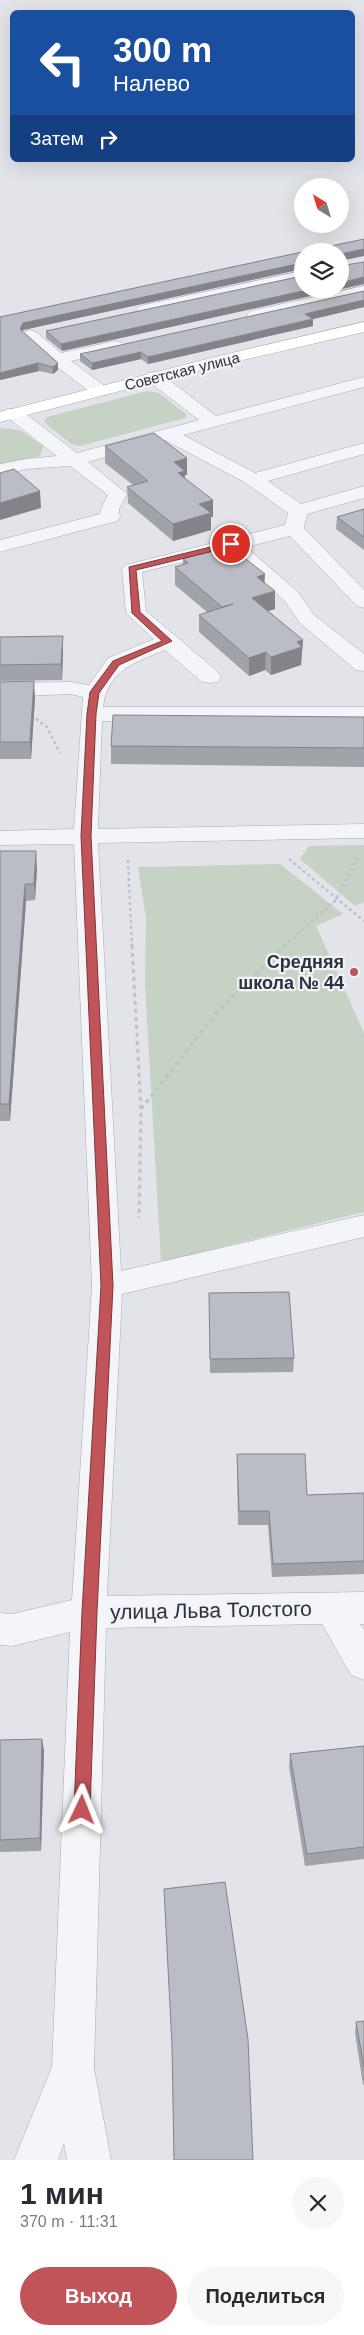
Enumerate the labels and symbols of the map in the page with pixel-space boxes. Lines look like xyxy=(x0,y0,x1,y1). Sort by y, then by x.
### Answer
north arrow xyxy=(294,178,349,232)
street label: Советская улица xyxy=(123,348,242,393)
pin xyxy=(210,523,252,565)
place label: Средняя школа № 44 xyxy=(238,952,344,993)
marker: Средняя школа № 44 xyxy=(348,966,360,978)
street label: улица Льва Толстого xyxy=(110,1597,312,1623)
position arrow xyxy=(55,1783,107,1835)

